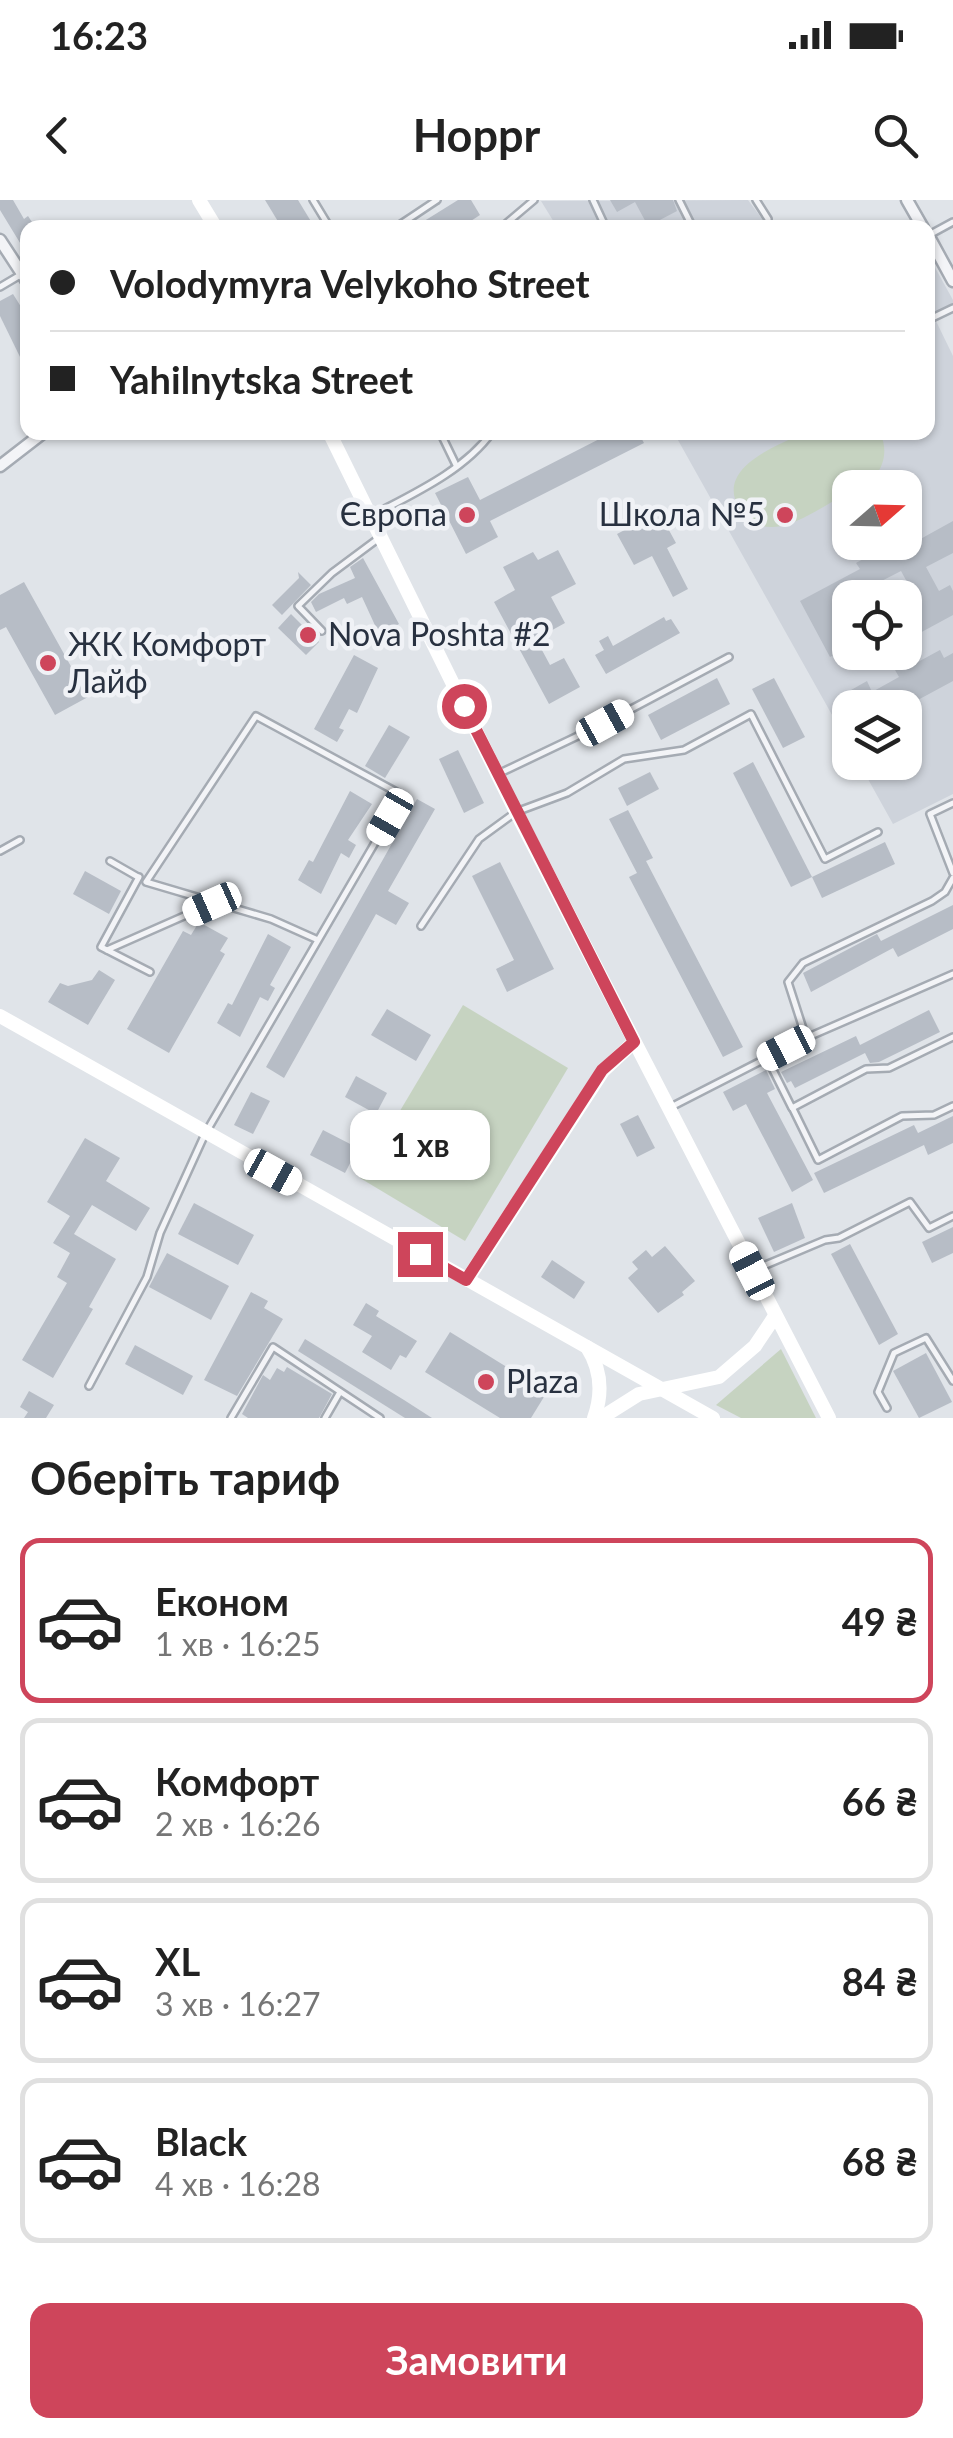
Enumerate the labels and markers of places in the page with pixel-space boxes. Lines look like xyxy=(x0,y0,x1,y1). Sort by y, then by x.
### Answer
place label: Європа xyxy=(340,494,447,533)
place label: Школа №5 xyxy=(599,494,765,533)
marker: Європа xyxy=(456,504,478,526)
marker: Школа №5 xyxy=(774,504,796,526)
place label: Nova Poshta #2 xyxy=(328,614,551,653)
place label: ЖК Комфорт Лайф xyxy=(67,624,266,700)
marker: Nova Poshta #2 xyxy=(297,624,319,646)
marker: ЖК Комфорт Лайф xyxy=(37,652,59,674)
place label: Plaza xyxy=(506,1361,579,1400)
marker: Plaza xyxy=(475,1371,497,1393)

